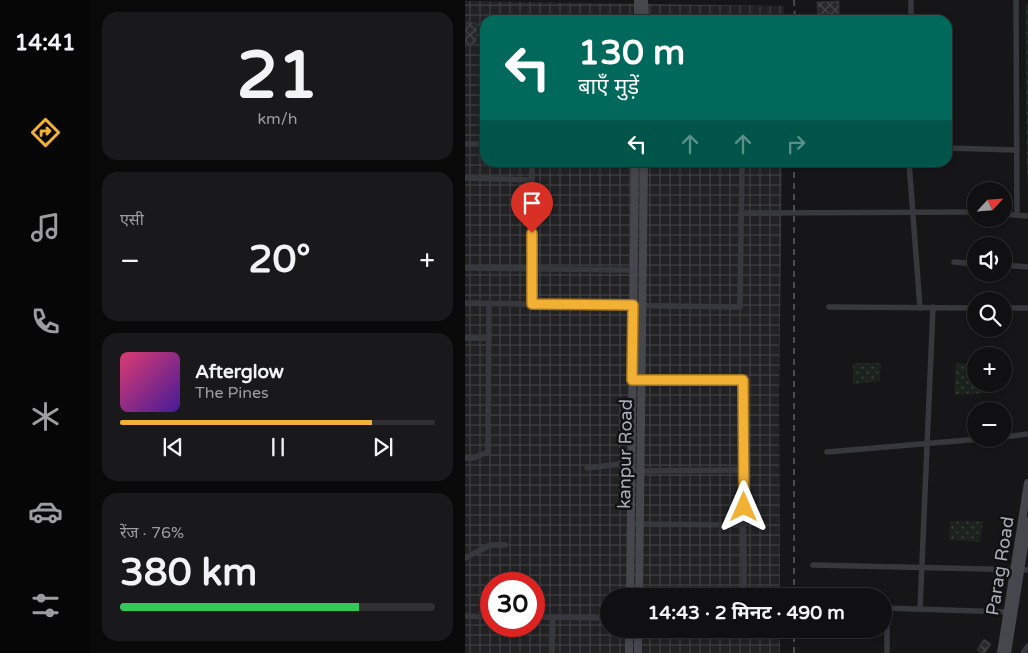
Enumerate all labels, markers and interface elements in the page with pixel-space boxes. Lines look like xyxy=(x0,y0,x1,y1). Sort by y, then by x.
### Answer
text: 14:41 xyxy=(15,30,75,56)
text: 130 m xyxy=(578,32,685,74)
icon: left xyxy=(495,35,560,100)
text: 21 xyxy=(237,37,318,116)
text: बाएँ मुड़ें xyxy=(578,74,639,100)
text: km/h xyxy=(257,109,298,129)
icon: directions xyxy=(28,115,63,150)
icon: left xyxy=(623,130,651,158)
icon: ahead xyxy=(676,130,704,158)
icon: ahead xyxy=(729,130,757,158)
icon: right xyxy=(782,130,810,158)
pin xyxy=(511,182,553,233)
north arrow xyxy=(967,182,1013,228)
map controls xyxy=(967,182,1012,447)
icon: arrive xyxy=(518,189,546,217)
icon: music xyxy=(28,210,63,245)
text: एसी xyxy=(120,210,144,230)
text: 20° xyxy=(249,237,311,283)
button: sound xyxy=(967,237,1012,282)
text: − xyxy=(120,244,140,278)
text: + xyxy=(419,244,435,278)
button: search xyxy=(967,292,1012,337)
icon: phone xyxy=(28,304,63,339)
button: + xyxy=(967,347,1012,392)
text: Afterglow xyxy=(195,361,284,383)
text: The Pines xyxy=(195,383,269,403)
icon: climate xyxy=(28,399,63,434)
street label: kanpur Road xyxy=(613,399,637,509)
button: − xyxy=(967,402,1012,447)
icon: previous xyxy=(159,433,187,461)
icon: pause xyxy=(264,433,292,461)
icon: next xyxy=(369,433,397,461)
position arrow xyxy=(717,480,769,532)
icon: car xyxy=(28,494,63,529)
street label: Parag Road xyxy=(981,515,1019,617)
text: रेंज · 76% xyxy=(120,523,184,543)
text: 380 km xyxy=(120,550,257,596)
speed limit sign: 30 xyxy=(480,572,545,637)
icon: filters xyxy=(28,588,63,623)
text: 14:43 · 2 मिनट · 490 m xyxy=(647,602,845,624)

